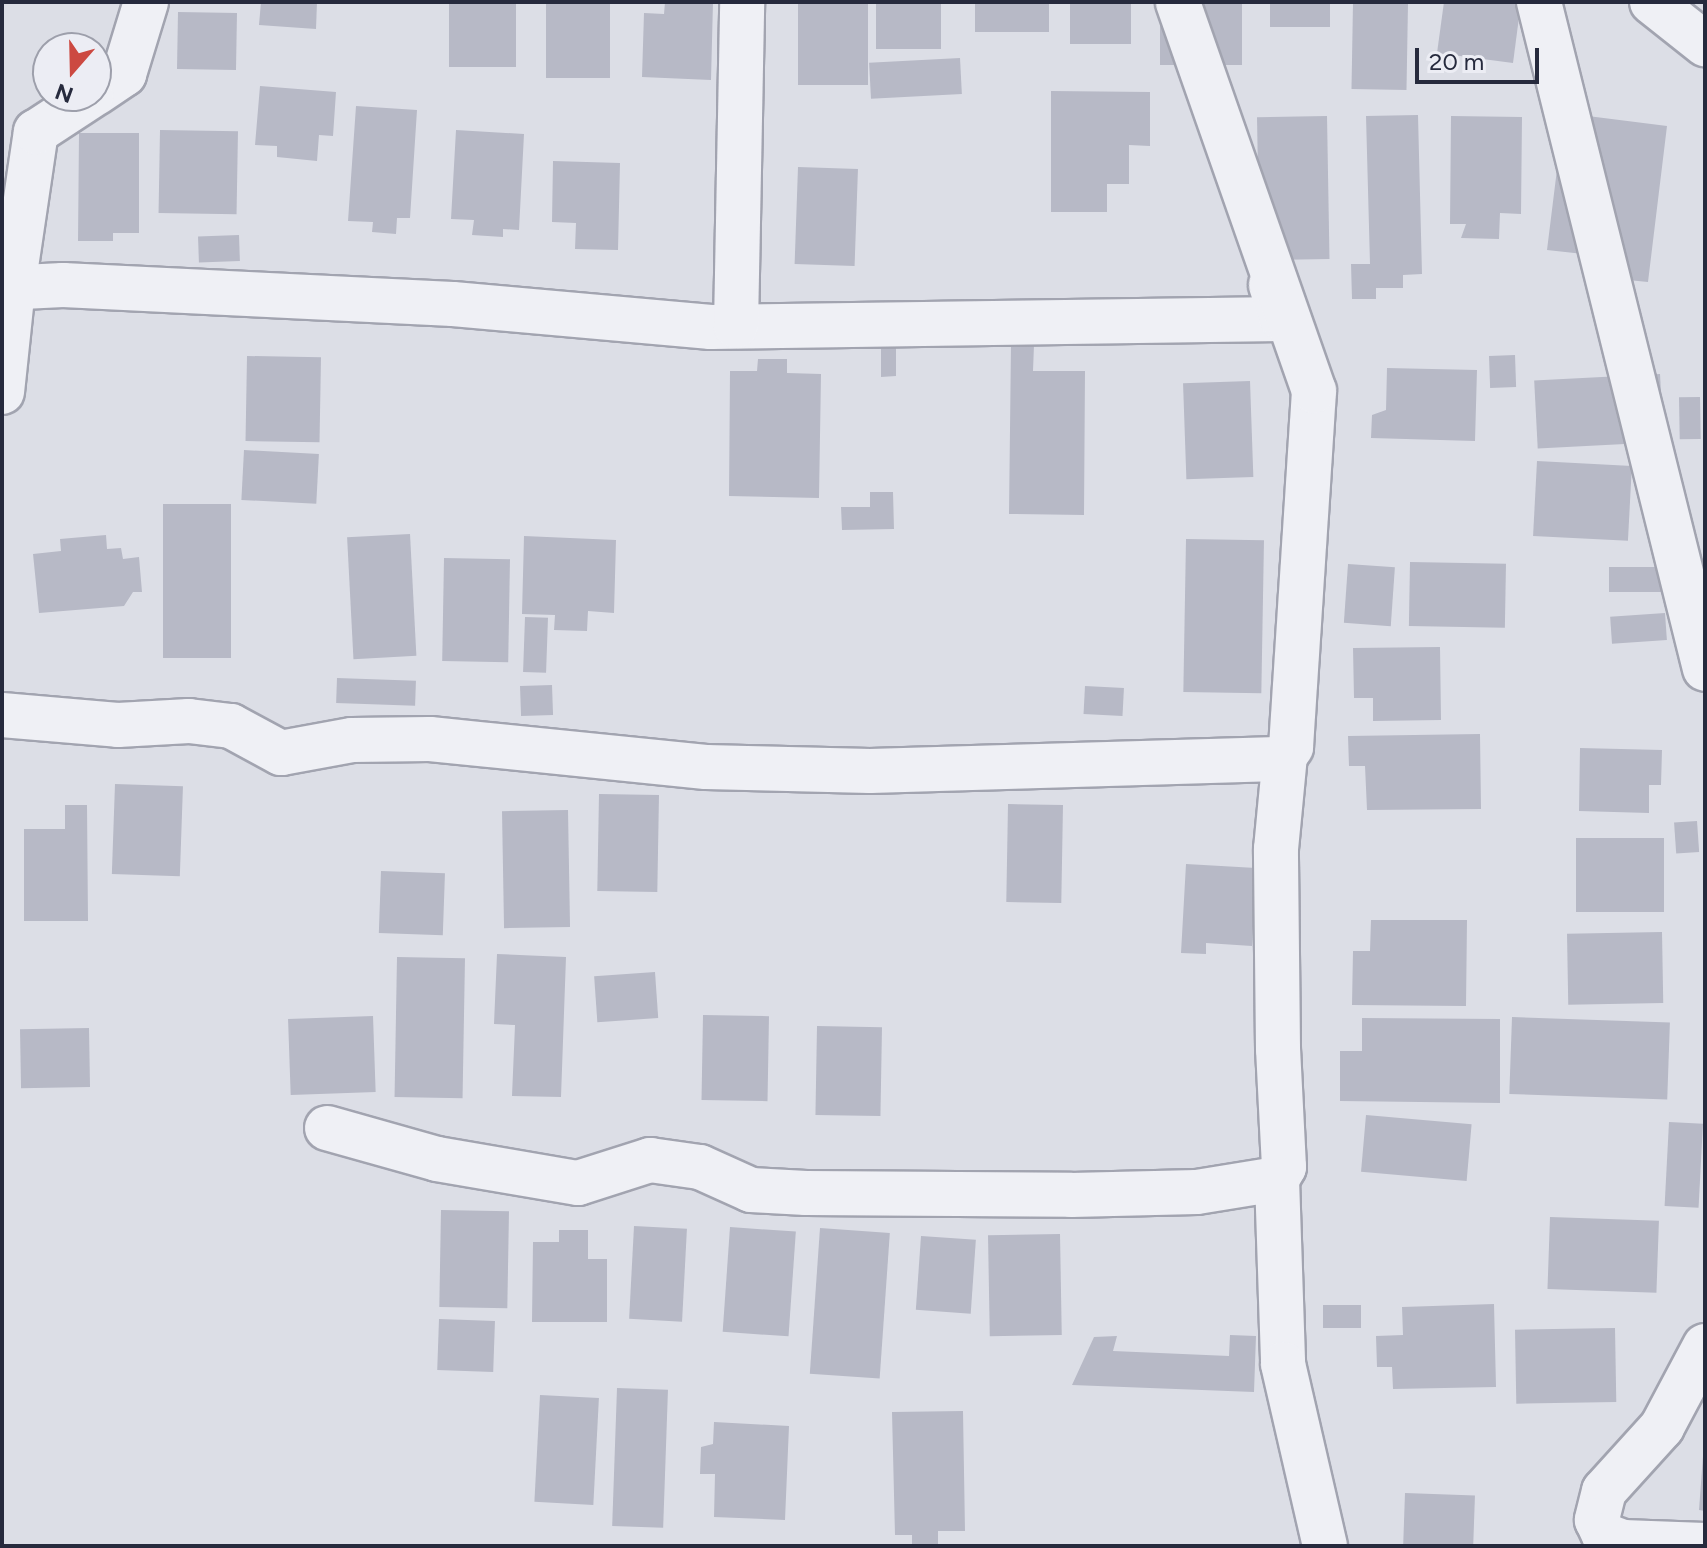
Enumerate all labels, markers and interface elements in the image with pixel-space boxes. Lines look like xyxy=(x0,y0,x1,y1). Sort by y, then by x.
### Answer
north arrow xyxy=(32,32,112,112)
scale bar xyxy=(1419,32,1543,82)
text: 20 m xyxy=(1429,47,1484,76)
text: N xyxy=(52,78,77,109)

